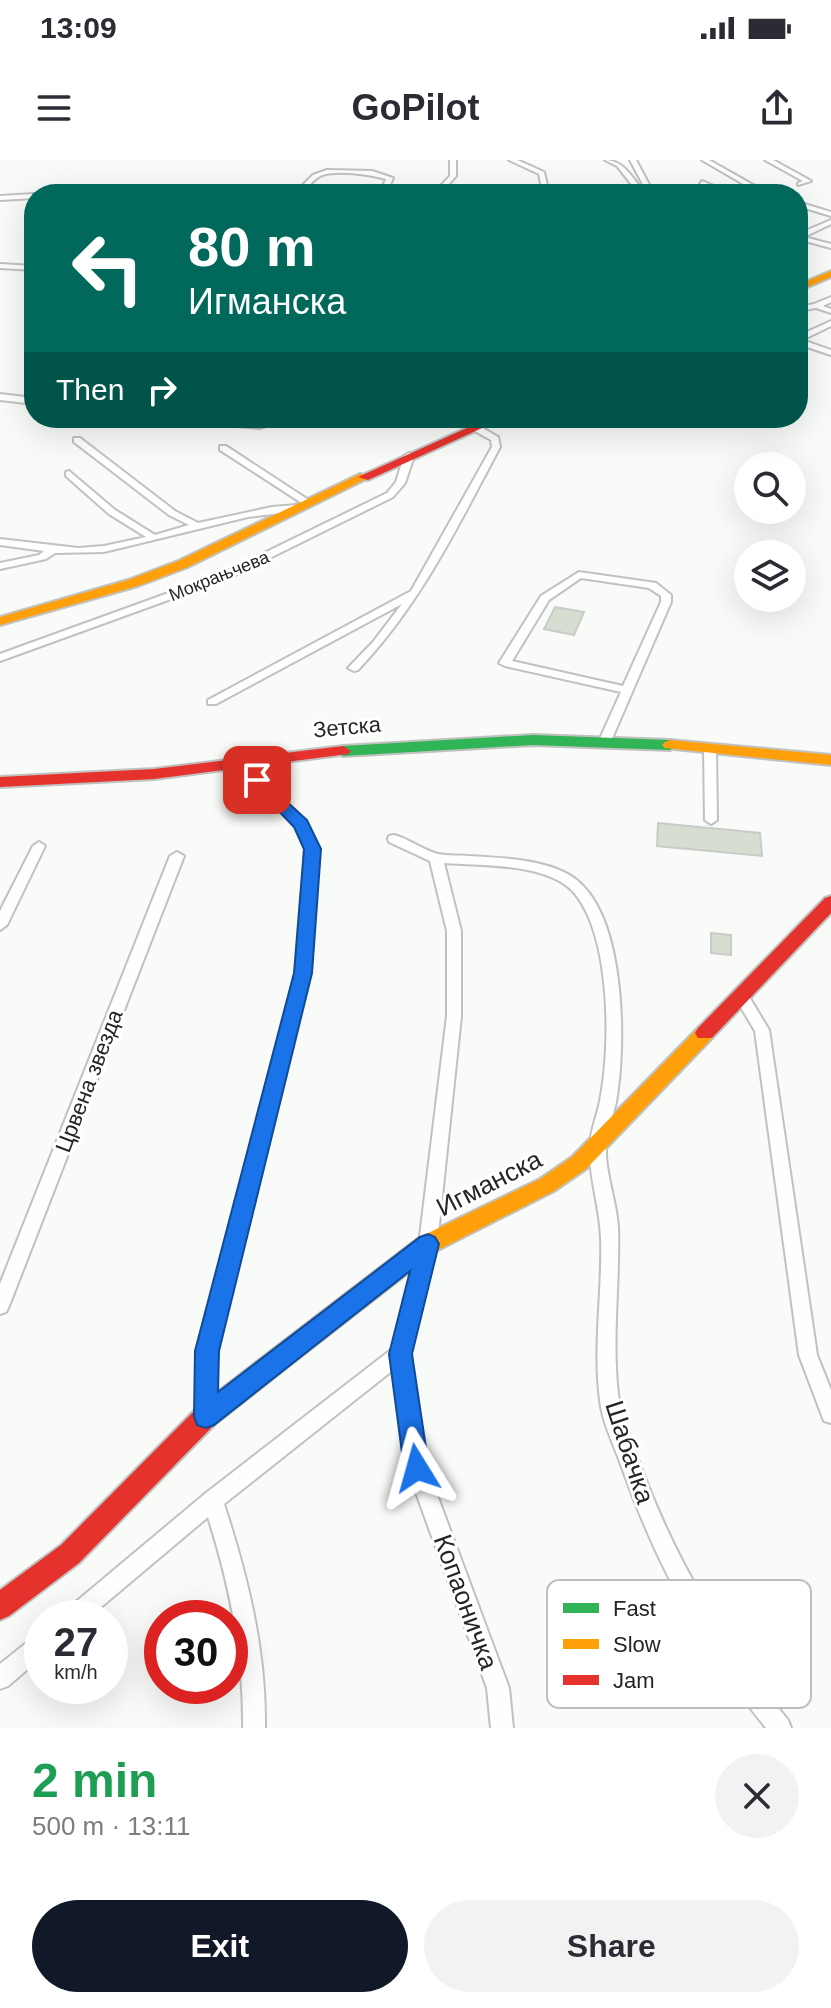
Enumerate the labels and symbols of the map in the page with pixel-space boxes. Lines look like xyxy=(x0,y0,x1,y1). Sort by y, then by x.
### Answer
street label: Мокрањчева xyxy=(166,546,273,605)
street label: Зетска xyxy=(312,712,383,742)
pin xyxy=(223,746,291,814)
street label: Црвена звезда xyxy=(50,1005,128,1156)
street label: Игманска xyxy=(431,1143,547,1222)
street label: Шабачка xyxy=(599,1397,661,1508)
position arrow xyxy=(375,1426,459,1510)
street label: Копаоничка xyxy=(428,1530,504,1674)
legend xyxy=(547,1580,811,1708)
text: Fast xyxy=(613,1596,656,1621)
speed limit sign: 30 xyxy=(144,1600,248,1704)
text: Slow xyxy=(613,1632,661,1657)
text: Jam xyxy=(613,1668,655,1693)

